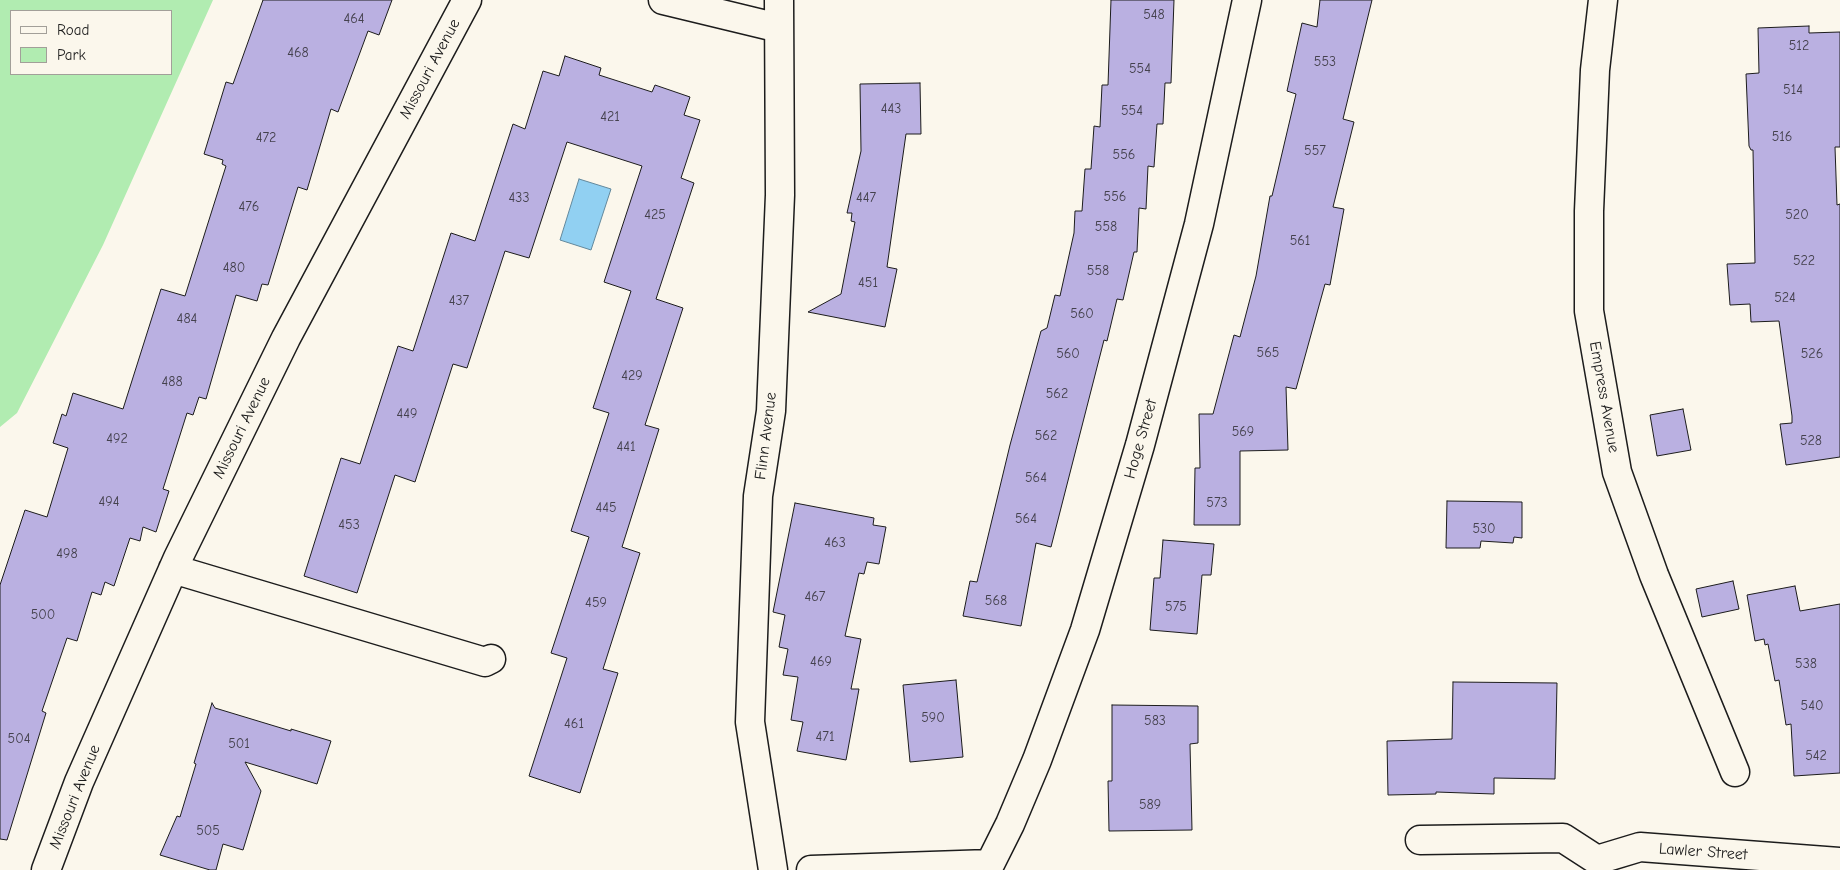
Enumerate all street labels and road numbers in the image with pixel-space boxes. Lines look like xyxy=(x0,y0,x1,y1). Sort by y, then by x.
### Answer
street label: Missouri Avenue xyxy=(395,15,465,123)
street label: Empress Avenue xyxy=(1585,340,1623,454)
street label: Missouri Avenue xyxy=(209,374,275,482)
street label: Flinn Avenue xyxy=(751,391,781,481)
street label: Hoge Street xyxy=(1120,397,1162,481)
street label: Missouri Avenue xyxy=(45,742,105,852)
street label: Lawler Street xyxy=(1658,839,1748,865)

